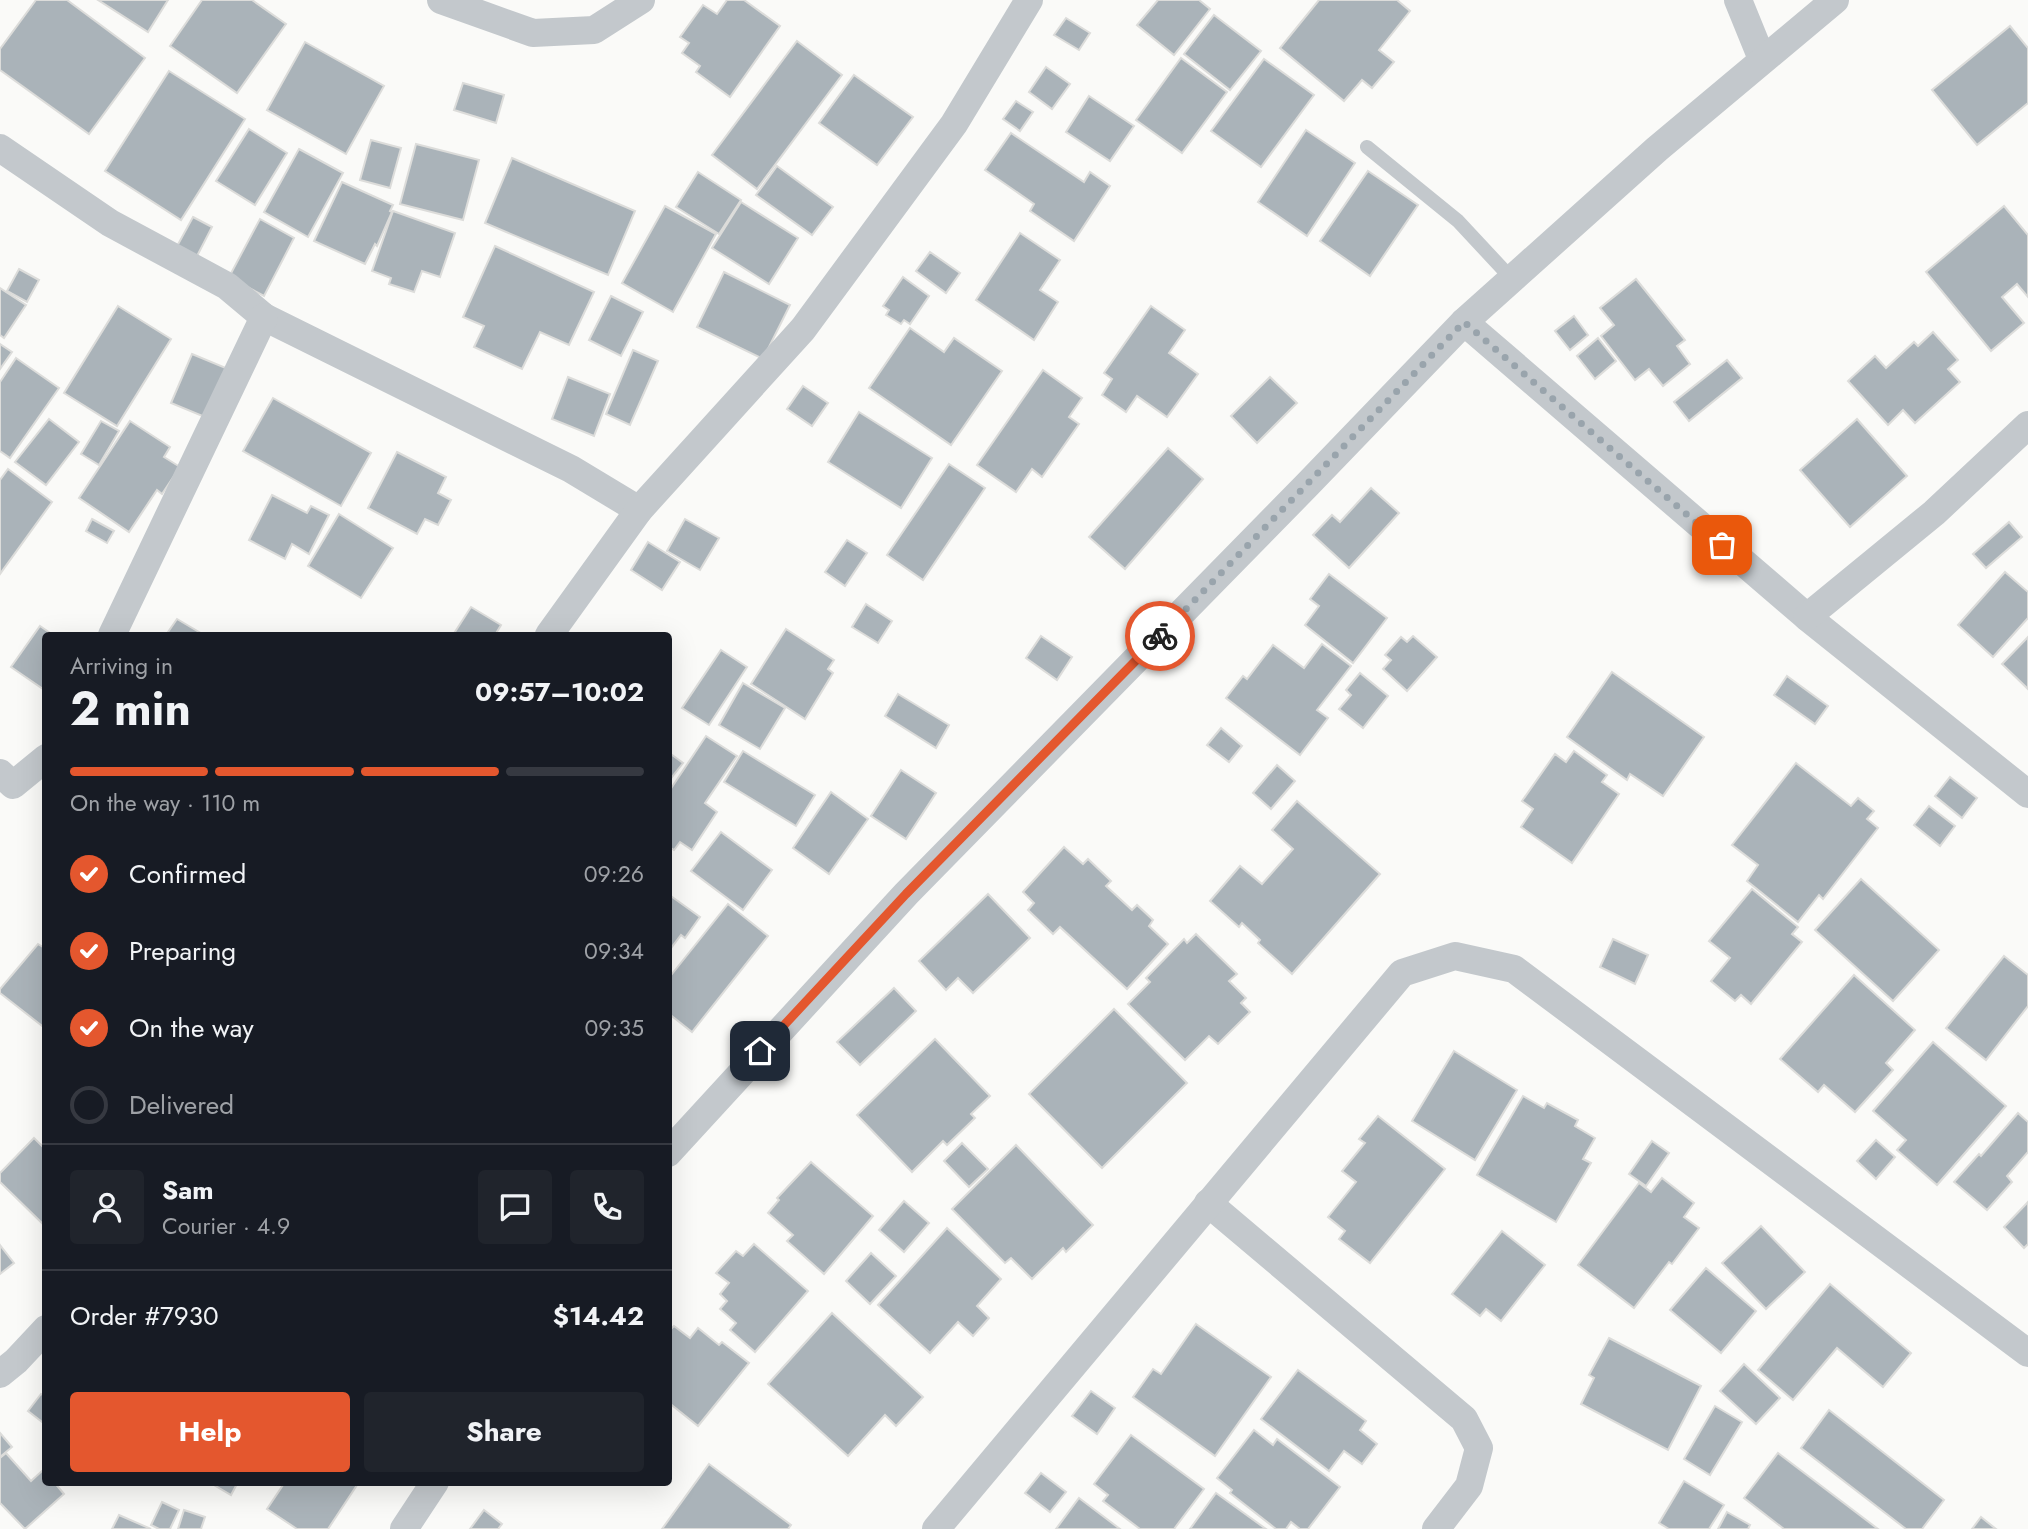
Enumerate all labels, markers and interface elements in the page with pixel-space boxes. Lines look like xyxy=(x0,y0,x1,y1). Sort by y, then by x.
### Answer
pin xyxy=(1692,515,1752,575)
icon: bag xyxy=(1703,526,1741,564)
courier xyxy=(1125,601,1195,671)
icon: bike xyxy=(1141,617,1179,655)
text: Arriving in xyxy=(70,649,173,683)
text: 09:57–10:02 xyxy=(475,673,644,711)
text: 2 min xyxy=(70,676,191,742)
text: On the way · 110 m xyxy=(70,786,260,820)
icon: check xyxy=(70,855,108,893)
text: Confirmed xyxy=(129,855,246,893)
text: 09:26 xyxy=(584,857,644,891)
icon: check xyxy=(70,932,108,970)
text: Preparing xyxy=(129,932,236,970)
text: 09:34 xyxy=(584,934,644,968)
icon: check xyxy=(70,1009,108,1047)
text: On the way xyxy=(129,1009,254,1047)
text: 09:35 xyxy=(585,1011,644,1045)
pin xyxy=(730,1021,790,1081)
icon: home xyxy=(741,1032,779,1070)
text: Delivered xyxy=(129,1086,234,1124)
button: person xyxy=(70,1170,144,1244)
button: chat xyxy=(478,1170,552,1244)
button: phone xyxy=(570,1170,644,1244)
text: Sam xyxy=(162,1171,214,1209)
text: Courier · 4.9 xyxy=(162,1209,290,1243)
text: Order #7930 xyxy=(70,1297,219,1335)
text: $14.42 xyxy=(553,1297,644,1335)
button: Help xyxy=(70,1392,350,1472)
button: Share xyxy=(364,1392,644,1472)

